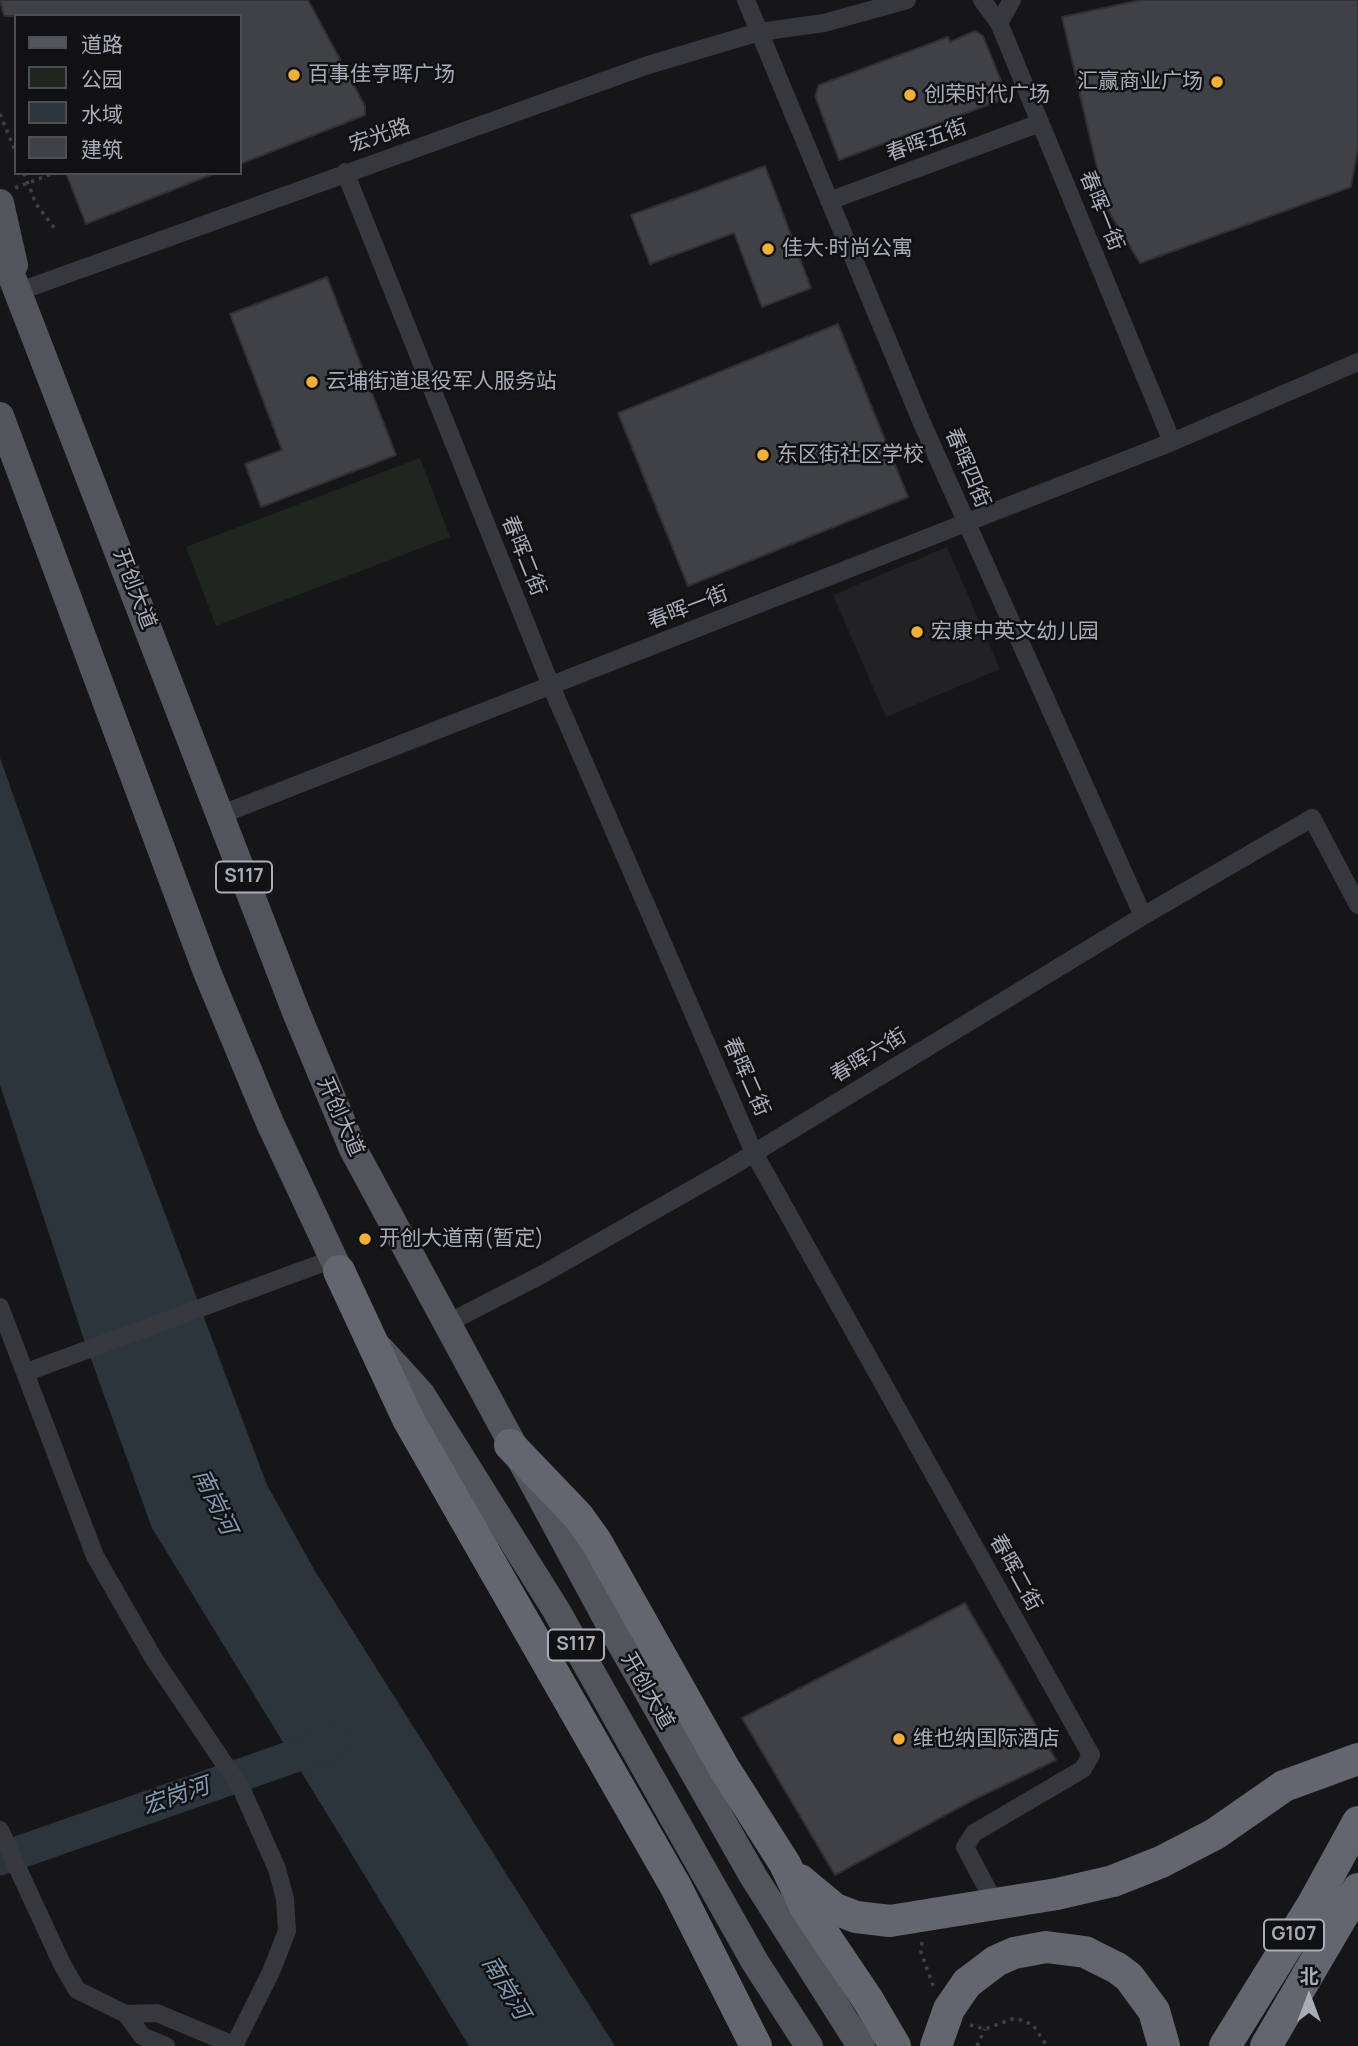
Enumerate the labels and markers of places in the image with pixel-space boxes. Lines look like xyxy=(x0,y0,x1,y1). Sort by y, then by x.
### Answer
place label: 百事佳亨晖广场 xyxy=(308,62,455,88)
marker: 百事佳亨晖广场 xyxy=(286,67,302,83)
place label: 汇赢商业广场 xyxy=(1077,69,1203,95)
marker: 汇赢商业广场 xyxy=(1209,74,1225,90)
place label: 创荣时代广场 xyxy=(924,82,1050,108)
marker: 创荣时代广场 xyxy=(902,87,918,103)
place label: 佳大·时尚公寓 xyxy=(782,236,913,262)
marker: 佳大·时尚公寓 xyxy=(760,241,776,257)
place label: 云埔街道退役军人服务站 xyxy=(326,369,557,395)
marker: 云埔街道退役军人服务站 xyxy=(304,374,320,390)
place label: 东区街社区学校 xyxy=(777,442,924,468)
marker: 东区街社区学校 xyxy=(755,447,771,463)
place label: 宏康中英文幼儿园 xyxy=(931,619,1099,645)
marker: 宏康中英文幼儿园 xyxy=(909,624,925,640)
place label: 开创大道南(暂定) xyxy=(379,1226,544,1252)
marker: 开创大道南(暂定) xyxy=(357,1231,373,1247)
place label: 维也纳国际酒店 xyxy=(913,1726,1060,1752)
marker: 维也纳国际酒店 xyxy=(891,1731,907,1747)

